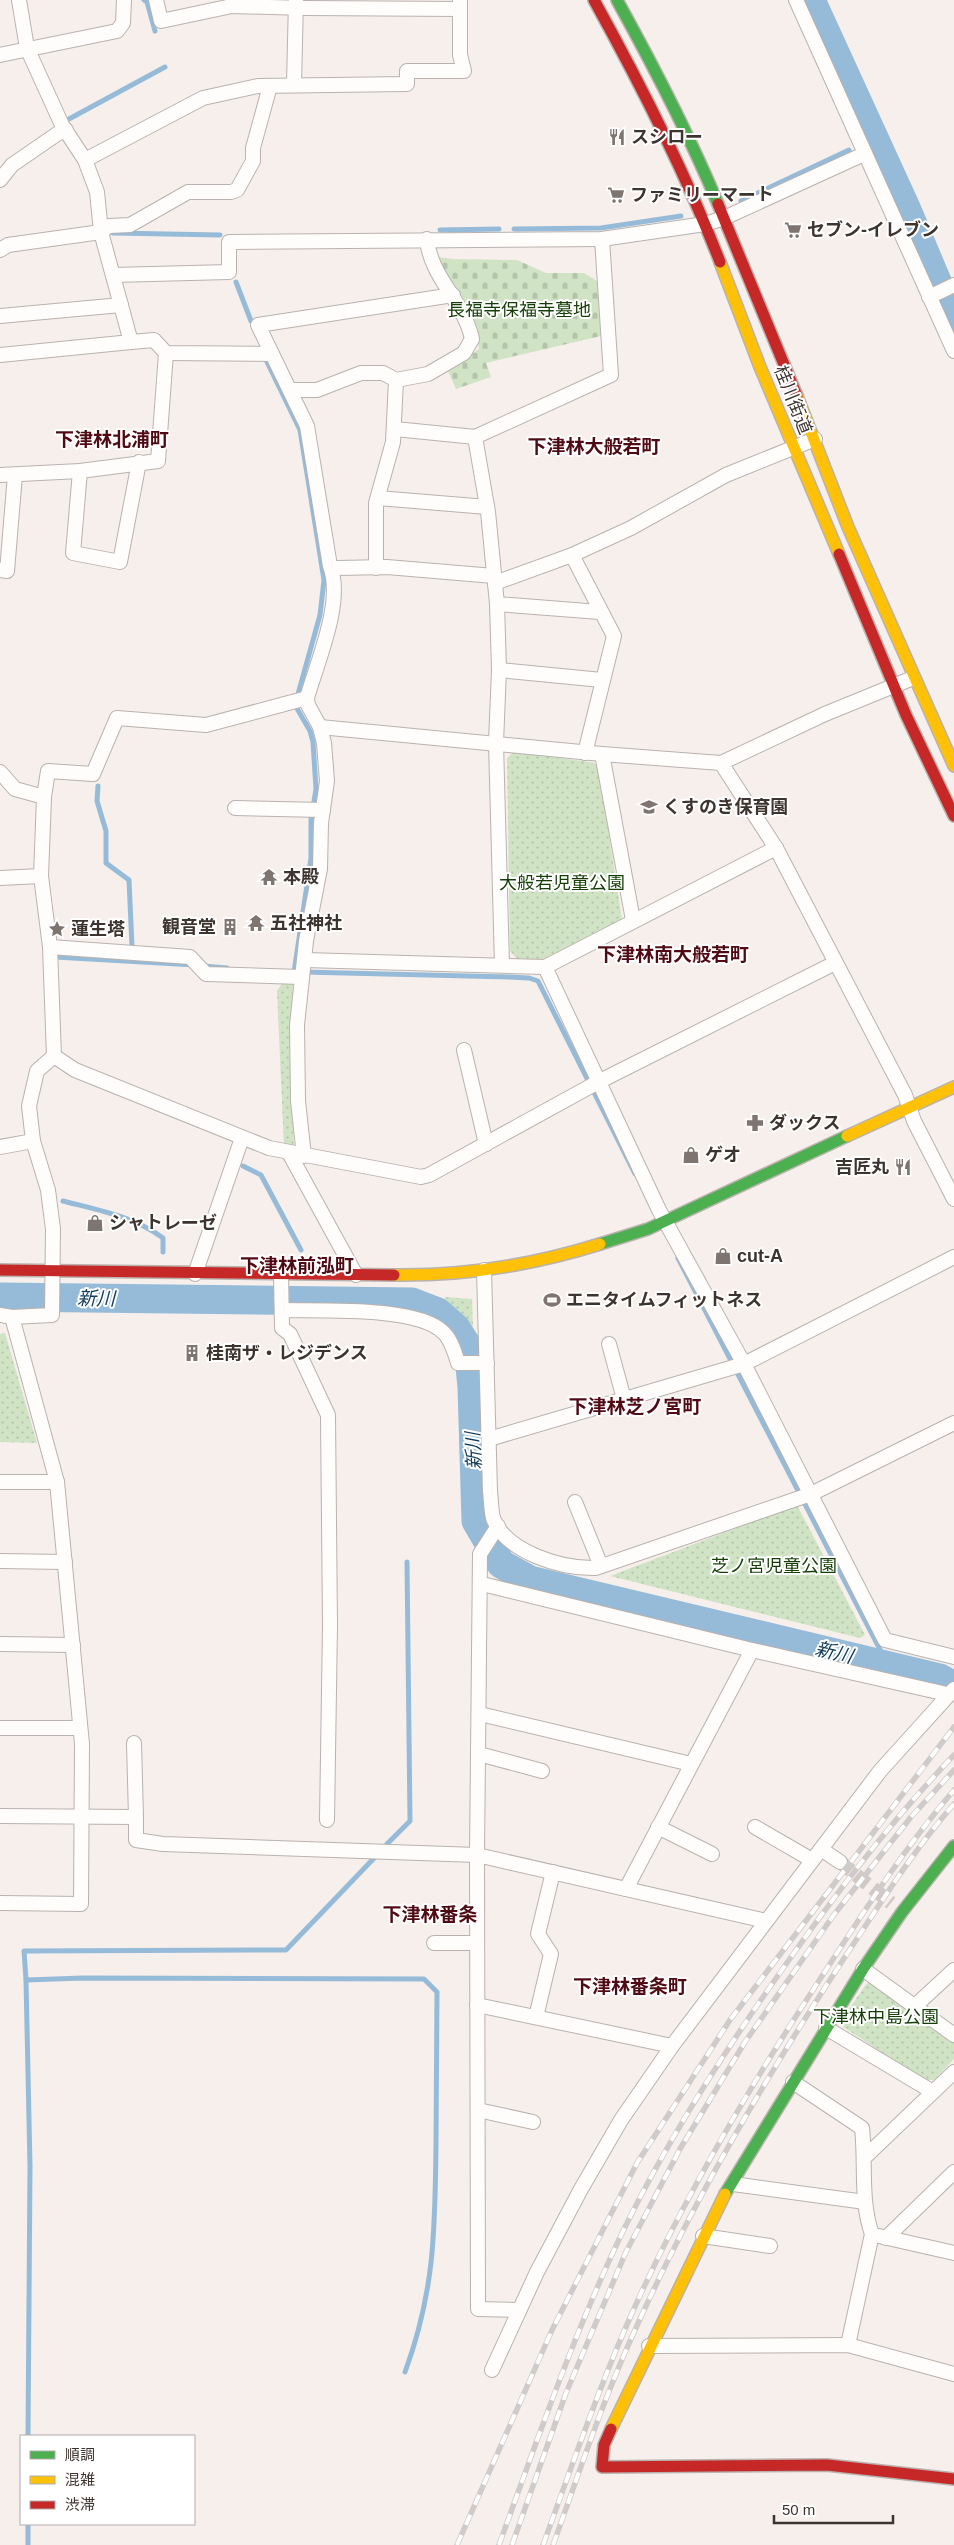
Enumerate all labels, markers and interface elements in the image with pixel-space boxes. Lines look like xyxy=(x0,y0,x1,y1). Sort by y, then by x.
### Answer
restaurant icon: スシロー xyxy=(607,127,627,147)
place label: スシロー xyxy=(631,127,703,147)
supermarket icon: ファミリーマート xyxy=(606,185,626,205)
place label: ファミリーマート xyxy=(630,185,774,205)
supermarket icon: セブン-イレブン xyxy=(783,220,803,240)
place label: セブン-イレブン xyxy=(807,220,939,240)
park label: 長福寺保福寺墓地 xyxy=(447,300,591,320)
street label: 桂川街道 xyxy=(770,363,816,437)
district label: 下津林北浦町 xyxy=(55,429,169,450)
district label: 下津林大般若町 xyxy=(527,436,661,457)
school or university icon: くすのき保育園 xyxy=(639,797,659,817)
place label: くすのき保育園 xyxy=(663,797,788,817)
temple icon: 本殿 xyxy=(259,867,279,887)
place label: 本殿 xyxy=(283,867,319,887)
park label: 大般若児童公園 xyxy=(499,873,625,893)
temple icon: 五社神社 xyxy=(246,913,266,933)
place label: 五社神社 xyxy=(270,913,342,933)
place label: 観音堂 xyxy=(162,917,216,937)
building icon: 観音堂 xyxy=(220,917,240,937)
place icon: 蓮生塔 xyxy=(47,919,67,939)
place label: 蓮生塔 xyxy=(71,919,125,939)
district label: 下津林南大般若町 xyxy=(597,944,749,965)
pharmacy icon: ダックス xyxy=(745,1113,765,1133)
place label: ダックス xyxy=(769,1113,840,1133)
shop icon: ゲオ xyxy=(681,1145,701,1165)
place label: ゲオ xyxy=(705,1145,741,1165)
place label: 吉匠丸 xyxy=(835,1157,889,1177)
restaurant icon: 吉匠丸 xyxy=(893,1157,913,1177)
shop icon: シャトレーゼ xyxy=(85,1213,105,1233)
place label: シャトレーゼ xyxy=(109,1213,217,1233)
shop icon: cut-A xyxy=(713,1246,733,1266)
place label: cut-A xyxy=(737,1246,783,1266)
district label: 下津林前泓町 xyxy=(240,1255,354,1276)
water label: 新川 xyxy=(77,1288,117,1309)
sports icon: エニタイムフィットネス xyxy=(542,1290,562,1310)
place label: エニタイムフィットネス xyxy=(566,1290,762,1310)
building icon: 桂南ザ・レジデンス xyxy=(182,1343,202,1363)
place label: 桂南ザ・レジデンス xyxy=(206,1343,368,1363)
district label: 下津林芝ノ宮町 xyxy=(568,1396,702,1417)
water label: 新川 xyxy=(462,1429,485,1471)
park label: 芝ノ宮児童公園 xyxy=(711,1556,837,1576)
water label: 新川 xyxy=(813,1638,857,1667)
district label: 下津林番条 xyxy=(382,1904,478,1925)
district label: 下津林番条町 xyxy=(573,1976,687,1997)
park label: 下津林中島公園 xyxy=(813,2007,939,2027)
legend xyxy=(20,2435,195,2525)
text: 順調 xyxy=(65,2446,95,2463)
text: 混雑 xyxy=(65,2471,95,2488)
scale bar xyxy=(774,2492,893,2524)
text: 渋滞 xyxy=(65,2496,95,2513)
text: 50 m xyxy=(782,2501,815,2518)

